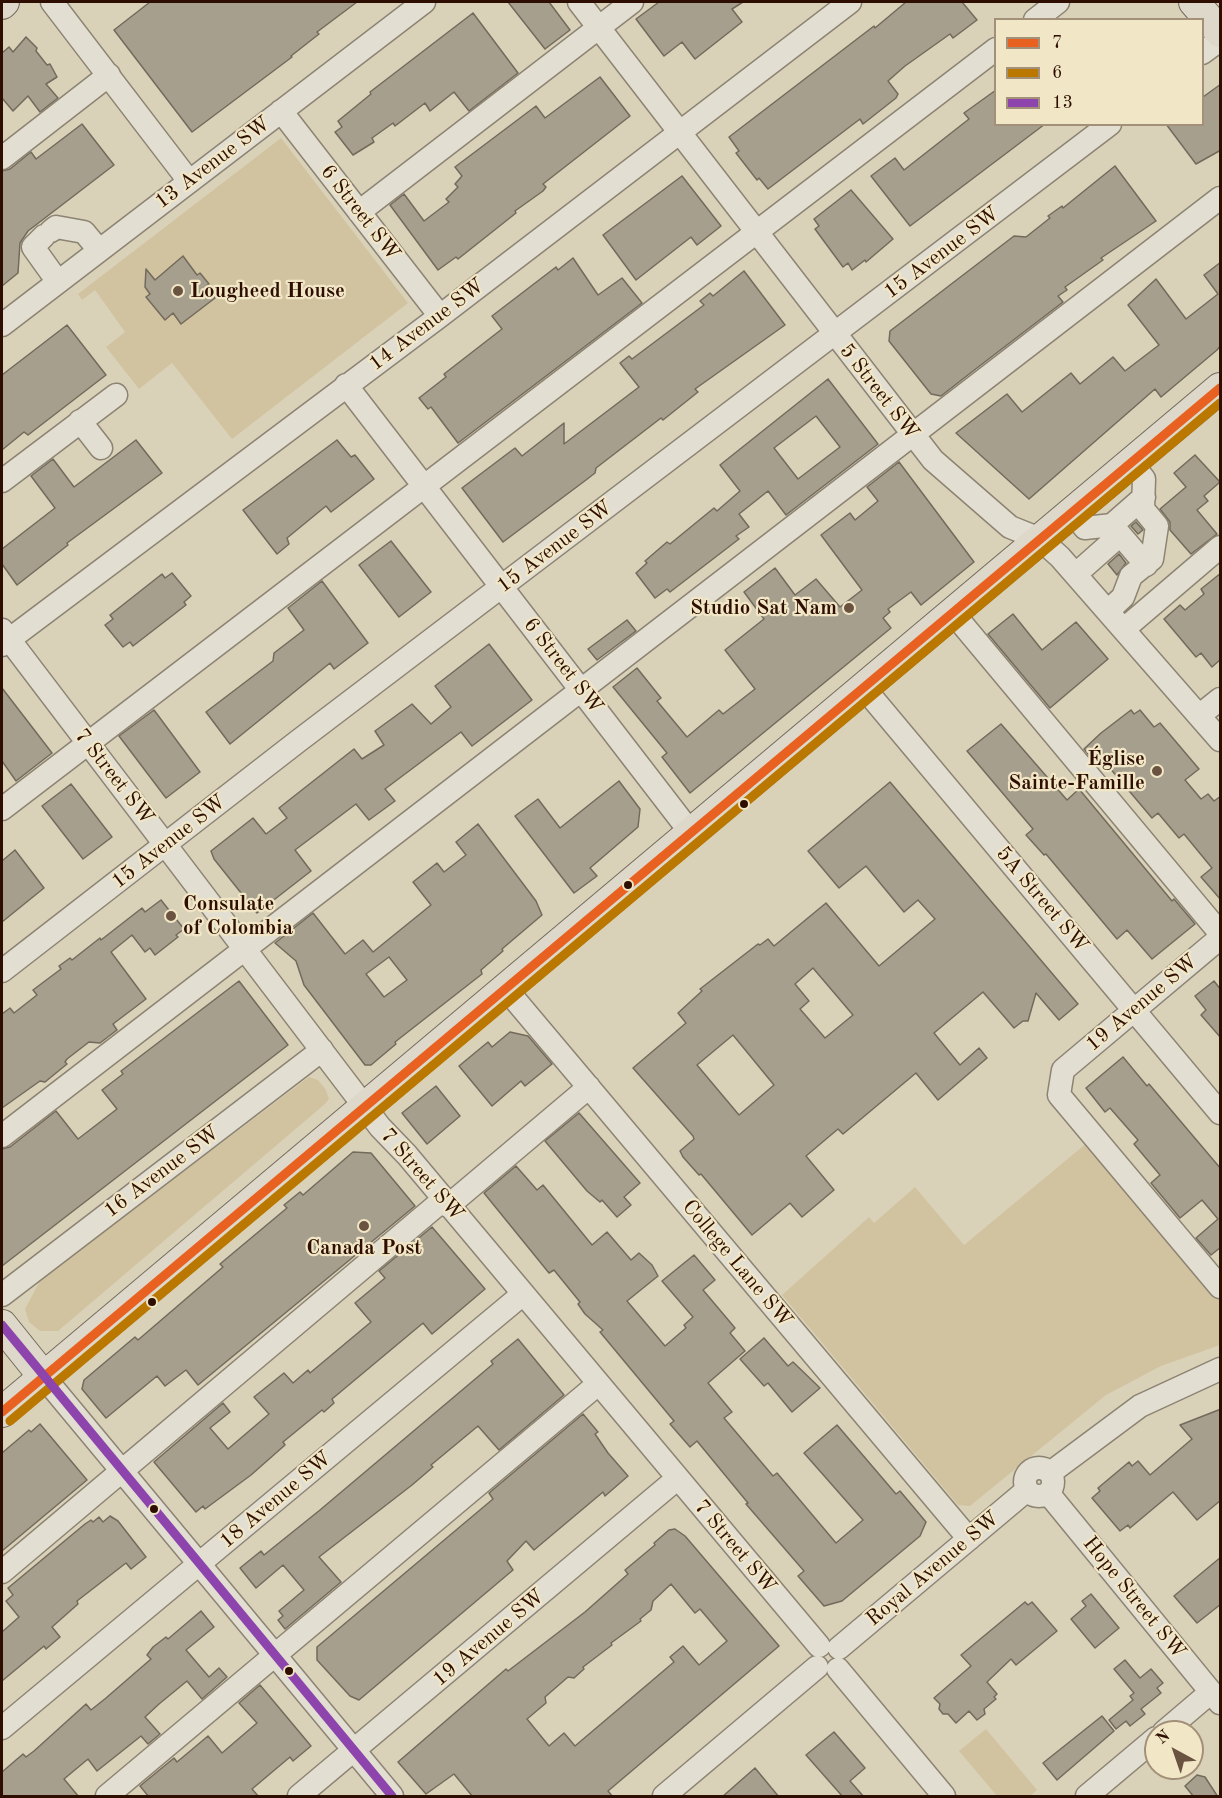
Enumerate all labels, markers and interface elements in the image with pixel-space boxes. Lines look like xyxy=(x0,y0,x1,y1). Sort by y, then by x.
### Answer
legend xyxy=(994,18,1204,126)
text: 7 xyxy=(1052,34,1062,52)
text: 6 xyxy=(1052,64,1062,82)
text: 13 xyxy=(1052,94,1073,112)
street label: 13 Avenue SW xyxy=(150,111,276,215)
street label: 6 Street SW xyxy=(315,160,405,266)
street label: 15 Avenue SW xyxy=(879,201,1005,305)
street label: 14 Avenue SW xyxy=(364,273,490,377)
place label: Lougheed House xyxy=(190,278,345,304)
marker: Lougheed House xyxy=(171,284,185,298)
street label: 5 Street SW xyxy=(834,339,924,445)
street label: 15 Avenue SW xyxy=(492,495,618,599)
place label: Studio Sat Nam xyxy=(690,595,837,621)
marker: Studio Sat Nam xyxy=(842,601,856,615)
street label: 6 Street SW xyxy=(518,613,608,719)
street label: 7 Street SW xyxy=(69,724,159,830)
place label: Église Sainte-Famille xyxy=(1008,746,1145,796)
marker: Église Sainte-Famille xyxy=(1150,764,1164,778)
street label: 15 Avenue SW xyxy=(107,790,231,894)
unlabelled marker xyxy=(738,798,750,810)
street label: 5A Street SW xyxy=(990,842,1094,958)
unlabelled marker xyxy=(622,879,634,891)
place label: Consulate of Colombia xyxy=(183,891,293,941)
marker: Consulate of Colombia xyxy=(164,909,178,923)
street label: 19 Avenue SW xyxy=(1081,949,1203,1057)
street label: 16 Avenue SW xyxy=(99,1120,225,1224)
street label: 7 Street SW xyxy=(375,1123,469,1227)
street label: College Lane SW xyxy=(676,1195,798,1333)
marker: Canada Post xyxy=(357,1219,371,1233)
place label: Canada Post xyxy=(306,1235,422,1261)
unlabelled marker xyxy=(146,1296,158,1308)
street label: 18 Avenue SW xyxy=(215,1446,337,1554)
street label: 7 Street SW xyxy=(688,1495,782,1599)
unlabelled marker xyxy=(148,1503,160,1515)
street label: Royal Avenue SW xyxy=(861,1506,1005,1632)
street label: Hope Street SW xyxy=(1077,1532,1191,1664)
street label: 19 Avenue SW xyxy=(428,1584,550,1692)
unlabelled marker xyxy=(283,1665,295,1677)
north arrow xyxy=(1144,1720,1204,1780)
text: N xyxy=(1154,1728,1174,1748)

